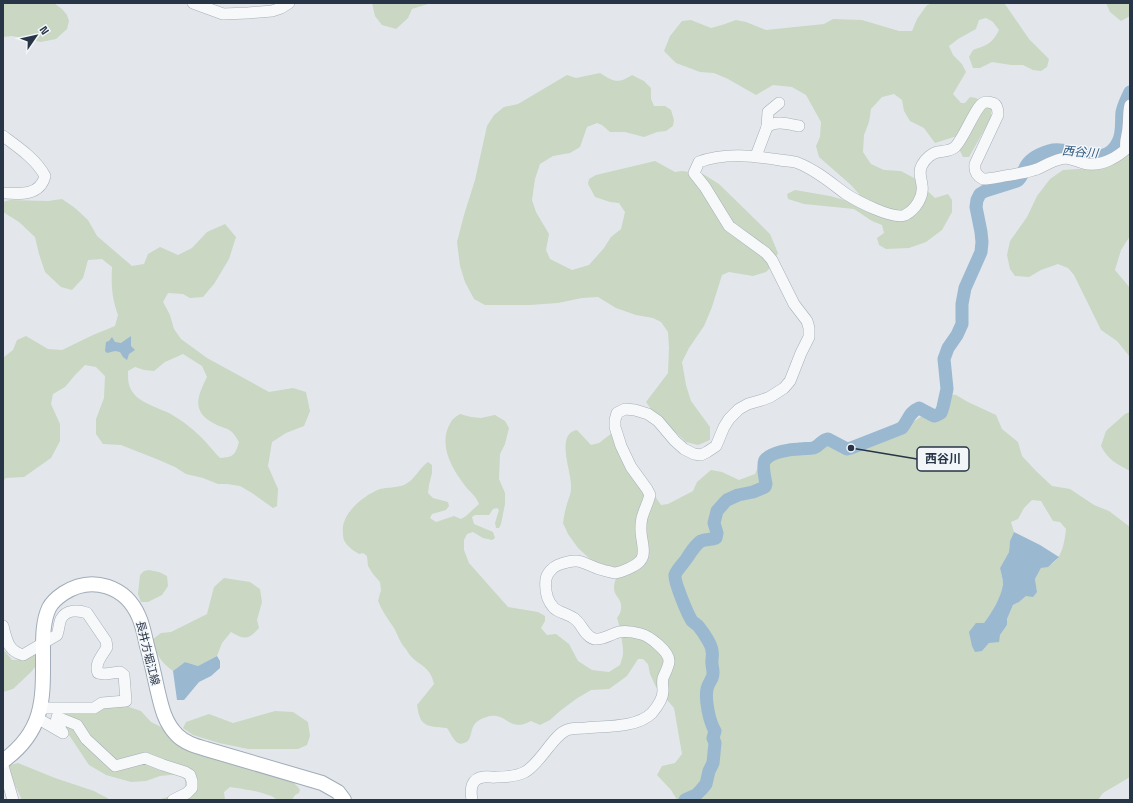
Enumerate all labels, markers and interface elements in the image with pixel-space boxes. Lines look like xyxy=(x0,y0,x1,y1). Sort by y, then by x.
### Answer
north arrow xyxy=(16,16,56,56)
text: N xyxy=(36,23,52,37)
water label: 西谷川 xyxy=(1061,142,1101,162)
callout: 西谷川 xyxy=(917,447,969,471)
text: 西谷川 xyxy=(925,451,961,467)
street label: 長井方堀江線 xyxy=(133,619,163,687)

